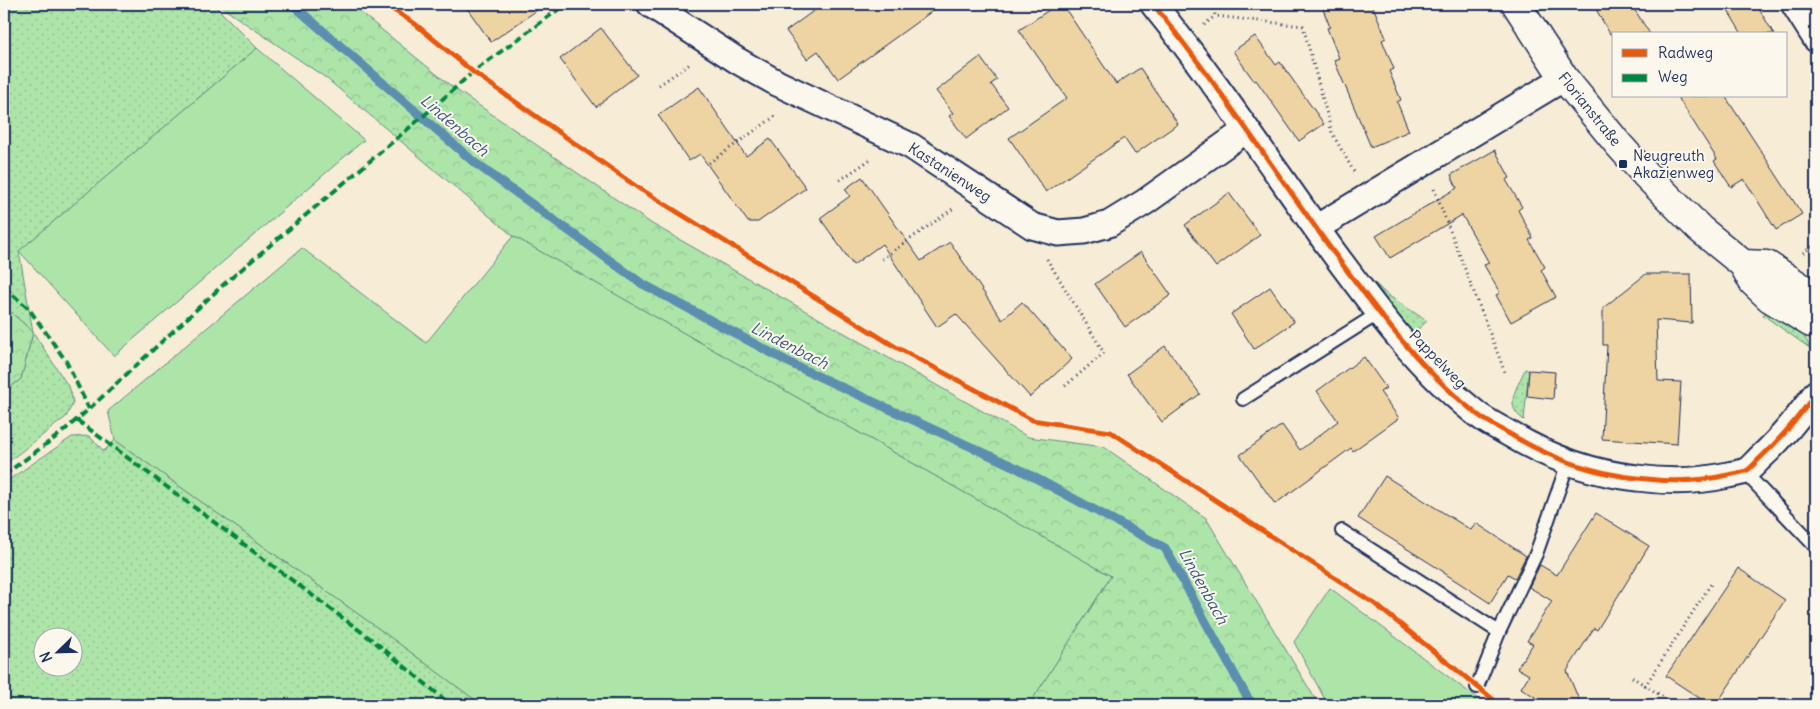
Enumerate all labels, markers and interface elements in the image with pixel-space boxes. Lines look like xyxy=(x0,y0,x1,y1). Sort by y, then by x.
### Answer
legend xyxy=(1612,32,1788,98)
text: Radweg xyxy=(1658,43,1713,62)
text: Weg xyxy=(1658,67,1688,86)
street label: Florianstraße xyxy=(1554,68,1626,150)
water label: Lindenbach xyxy=(417,90,494,161)
street label: Kastanienweg xyxy=(905,138,995,206)
place label: Neugreuth Akazienweg xyxy=(1633,146,1714,182)
marker: Neugreuth Akazienweg xyxy=(1617,158,1629,170)
water label: Lindenbach xyxy=(748,317,833,373)
street label: Pappelweg xyxy=(1405,326,1471,392)
water label: Lindenbach xyxy=(1175,544,1233,628)
north arrow xyxy=(32,626,82,676)
text: N xyxy=(36,649,56,665)

